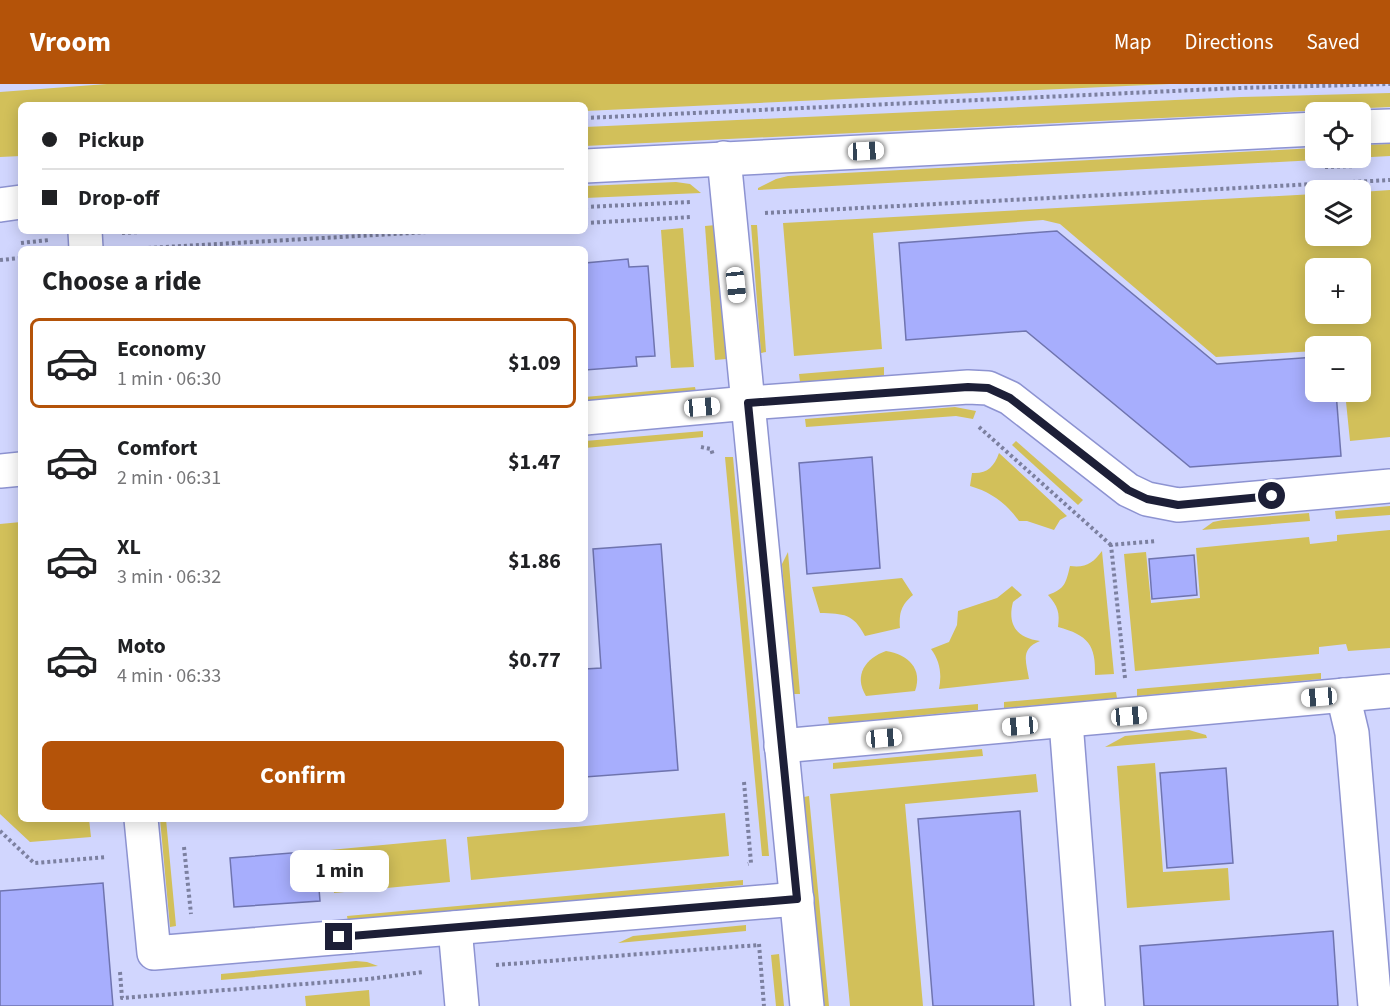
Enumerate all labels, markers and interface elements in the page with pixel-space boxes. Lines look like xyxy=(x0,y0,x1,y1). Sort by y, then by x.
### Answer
text: Vroom xyxy=(30,22,111,62)
text: Map xyxy=(1114,27,1152,57)
text: Directions xyxy=(1185,27,1273,57)
text: Saved xyxy=(1306,27,1360,57)
map controls xyxy=(1305,102,1371,402)
button: locate xyxy=(1305,102,1371,168)
text: Pickup xyxy=(78,124,144,156)
car xyxy=(848,141,884,161)
button: layers xyxy=(1305,180,1371,246)
text: Drop-off xyxy=(78,182,159,214)
button: + xyxy=(1305,258,1371,324)
text: Choose a ride xyxy=(42,262,202,301)
car xyxy=(725,266,747,304)
text: Economy xyxy=(117,333,206,365)
icon: car xyxy=(45,336,99,390)
button: − xyxy=(1305,336,1371,402)
text: $1.09 xyxy=(508,347,561,379)
text: 1 min · 06:30 xyxy=(117,365,221,393)
car xyxy=(683,396,721,418)
text: Comfort xyxy=(117,432,198,464)
icon: car xyxy=(45,435,99,489)
text: $1.47 xyxy=(508,446,561,478)
text: 2 min · 06:31 xyxy=(117,464,221,492)
route start xyxy=(1258,482,1285,509)
text: XL xyxy=(117,531,141,563)
icon: car xyxy=(45,534,99,588)
text: $1.86 xyxy=(508,545,561,577)
text: 3 min · 06:32 xyxy=(117,563,221,591)
text: Moto xyxy=(117,630,166,662)
icon: car xyxy=(45,633,99,687)
text: $0.77 xyxy=(508,644,561,676)
text: 4 min · 06:33 xyxy=(117,662,221,690)
car xyxy=(1300,686,1338,708)
car xyxy=(1110,705,1148,727)
car xyxy=(1001,715,1039,737)
car xyxy=(865,727,903,749)
button: Confirm xyxy=(42,741,564,810)
callout: 1 min xyxy=(290,850,388,892)
text: 1 min xyxy=(315,857,364,885)
route end xyxy=(325,923,352,950)

